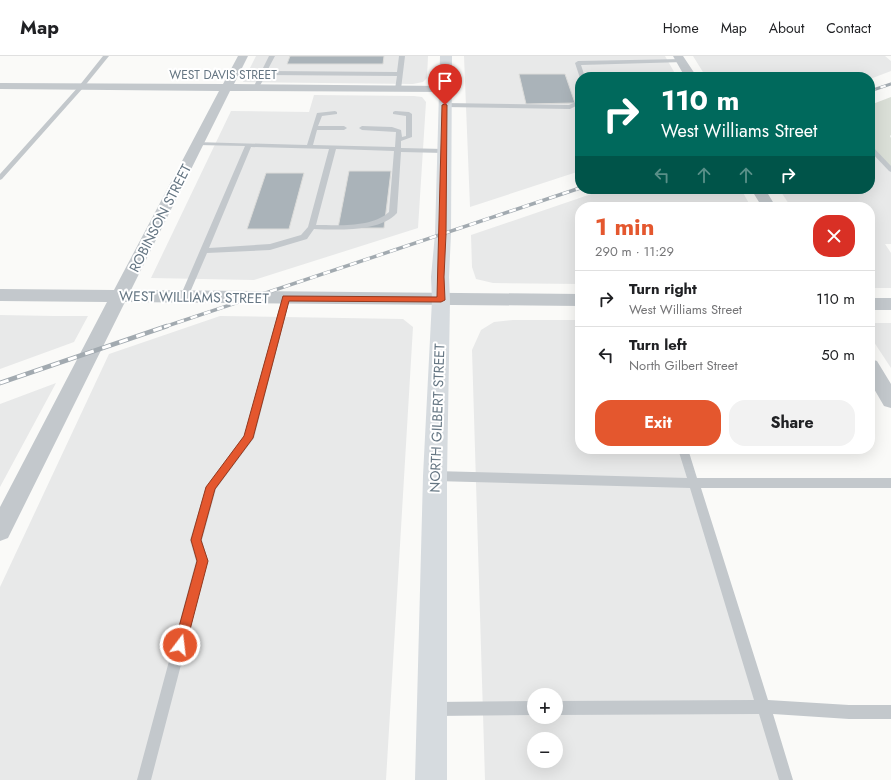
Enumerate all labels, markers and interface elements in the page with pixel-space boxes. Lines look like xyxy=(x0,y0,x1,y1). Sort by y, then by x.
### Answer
text: Map xyxy=(20,14,59,41)
text: Home xyxy=(663,18,699,38)
text: Map xyxy=(721,18,747,38)
text: About xyxy=(769,18,804,38)
text: Contact xyxy=(826,18,871,38)
pin xyxy=(428,64,462,105)
street label: WEST DAVIS STREET xyxy=(169,66,277,84)
icon: arrive xyxy=(434,70,456,92)
text: 110 m xyxy=(661,80,739,121)
icon: right xyxy=(595,88,647,140)
text: West Williams Street xyxy=(661,118,817,144)
street label: ROBINSON STREET xyxy=(124,160,196,275)
icon: left xyxy=(651,164,673,186)
icon: ahead xyxy=(693,164,715,186)
icon: ahead xyxy=(735,164,757,186)
icon: right xyxy=(777,164,799,186)
text: 1 min xyxy=(595,209,655,244)
button: close xyxy=(813,215,855,257)
text: 290 m · 11:29 xyxy=(595,242,674,261)
text: Turn right xyxy=(629,278,697,300)
street label: WEST WILLIAMS STREET xyxy=(119,286,269,308)
icon: right xyxy=(595,288,617,310)
text: 110 m xyxy=(816,288,855,310)
text: West Williams Street xyxy=(629,300,742,319)
text: Turn left xyxy=(629,334,687,356)
street label: NORTH GILBERT STREET xyxy=(424,343,450,493)
icon: left xyxy=(595,344,617,366)
text: 50 m xyxy=(821,344,855,366)
text: North Gilbert Street xyxy=(629,356,738,375)
button: Exit xyxy=(595,400,721,446)
button: Share xyxy=(729,400,855,446)
position arrow xyxy=(159,624,201,666)
map controls xyxy=(527,688,563,768)
button: + xyxy=(527,688,563,724)
button: − xyxy=(527,732,563,768)

